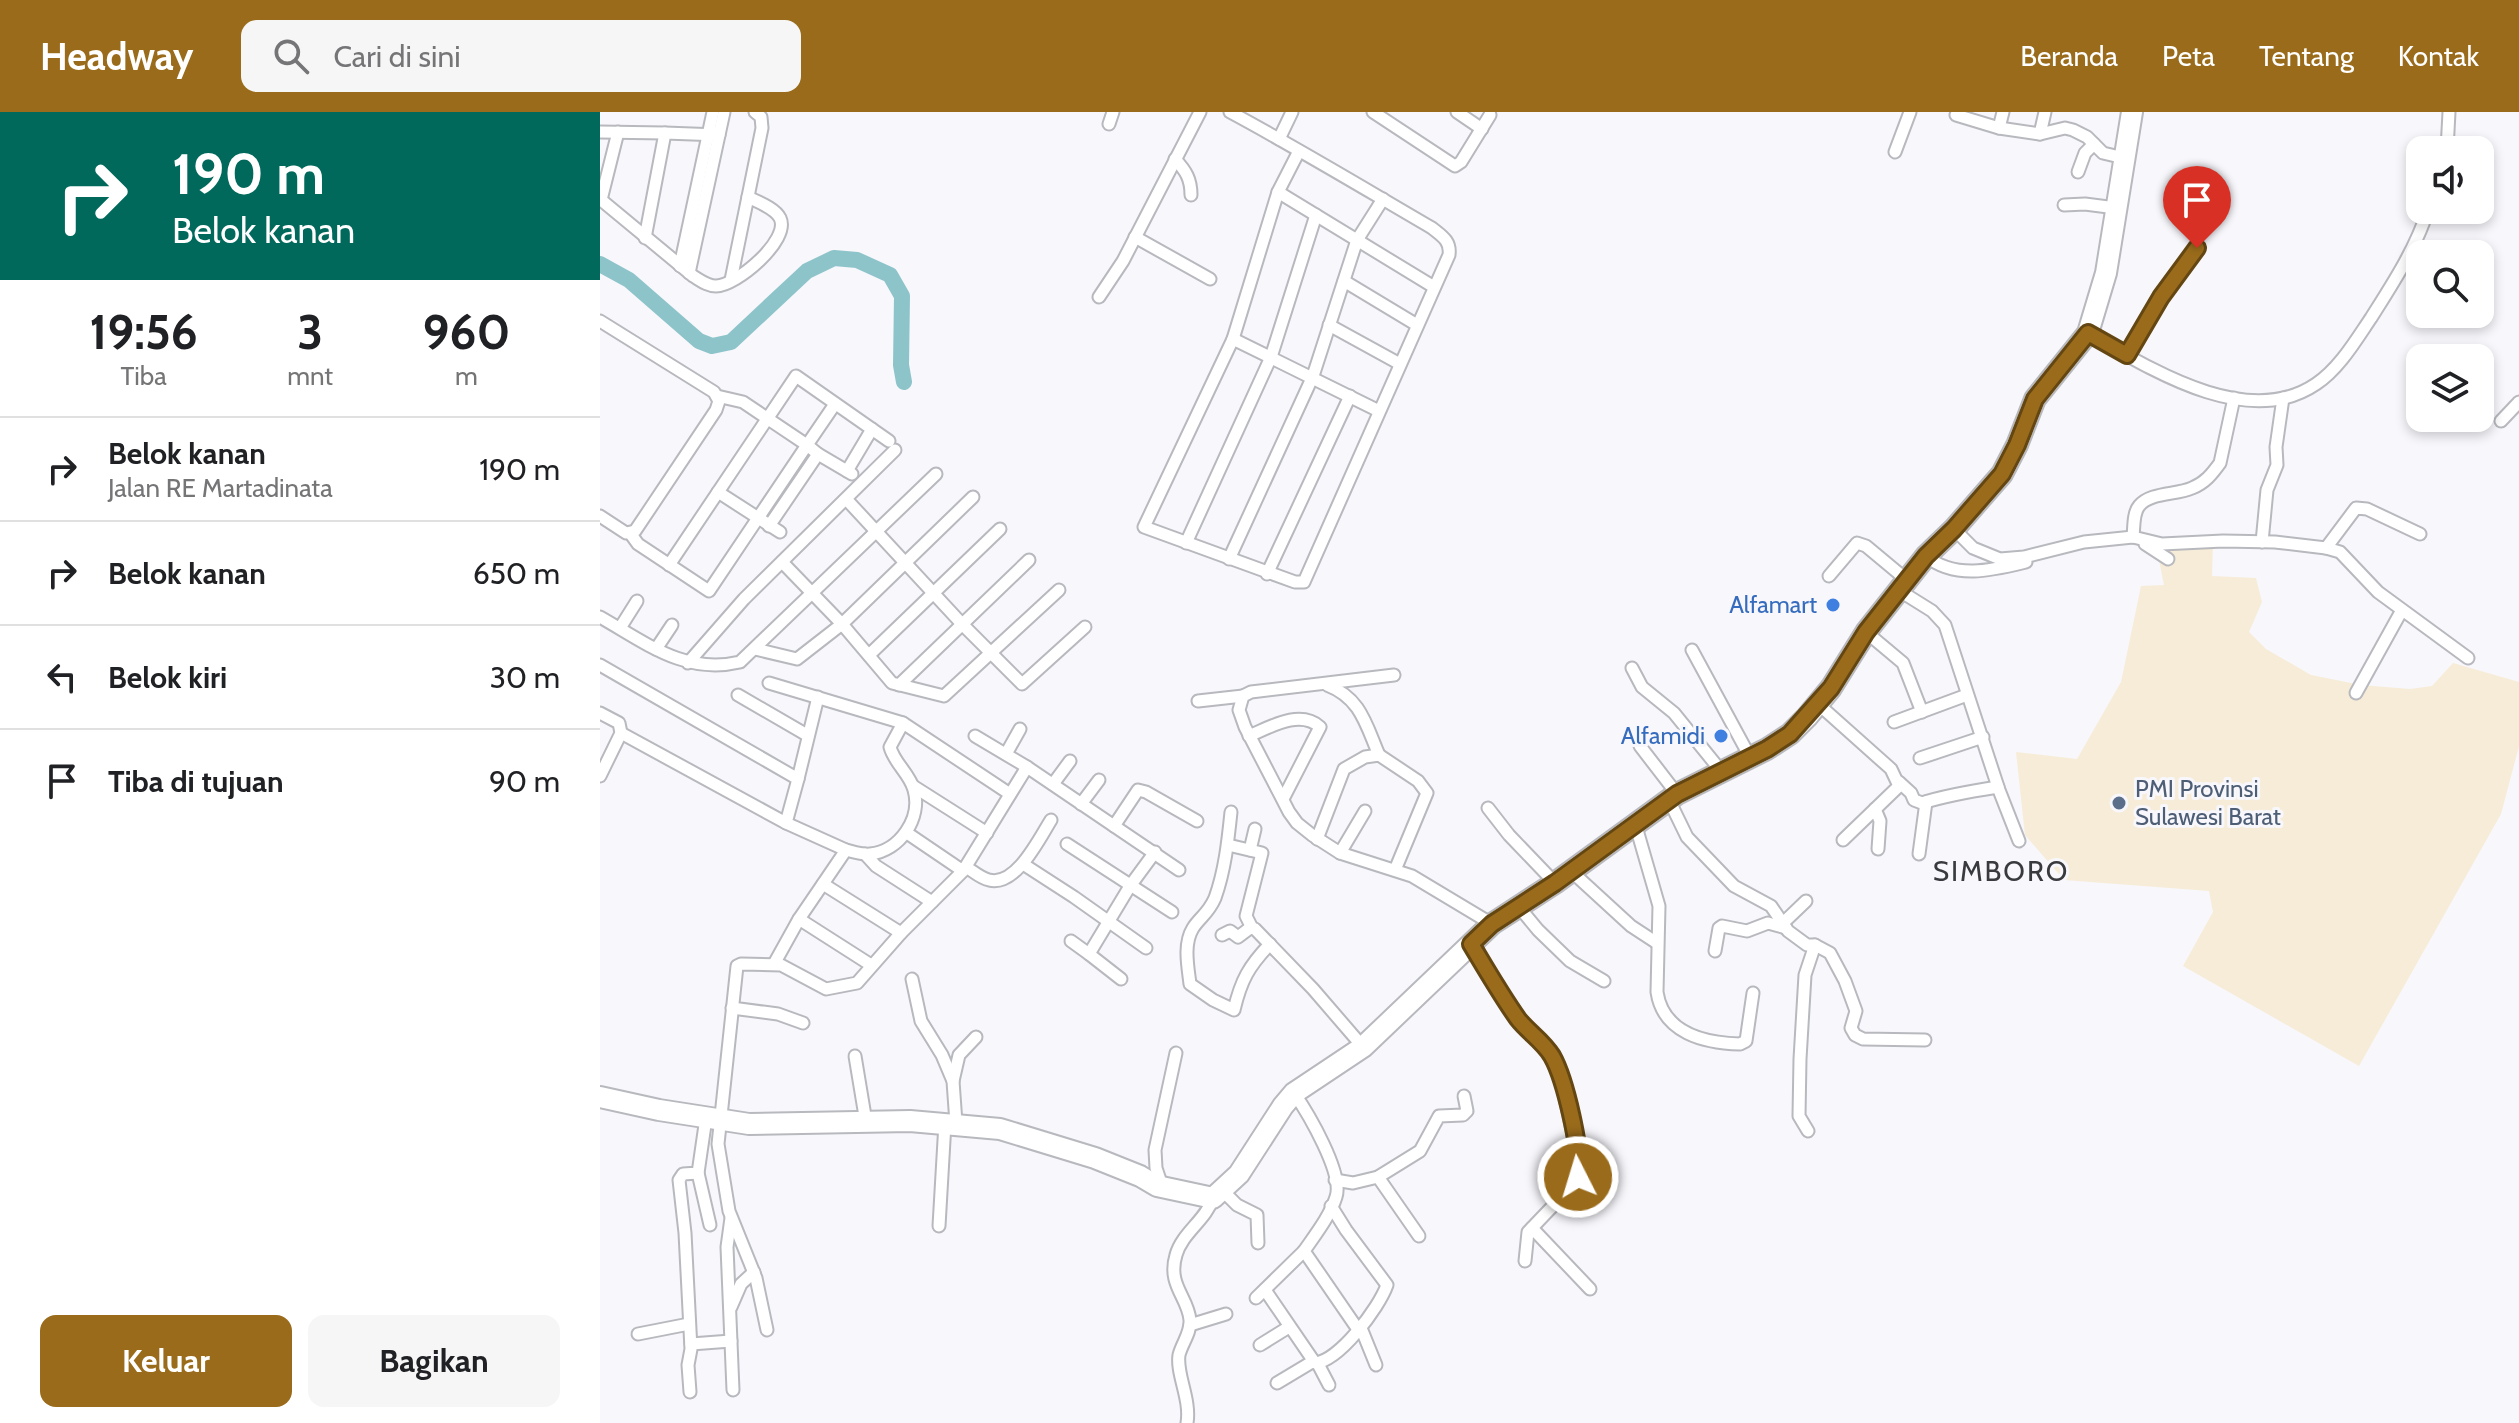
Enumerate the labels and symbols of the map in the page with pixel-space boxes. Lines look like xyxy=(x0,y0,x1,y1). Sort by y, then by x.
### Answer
pin xyxy=(2163,166,2231,248)
place label: Alfamart xyxy=(1729,590,1817,619)
marker: Alfamart xyxy=(1824,596,1842,614)
place label: Alfamidi xyxy=(1621,721,1705,750)
marker: Alfamidi xyxy=(1712,727,1730,745)
place label: PMI Provinsi Sulawesi Barat xyxy=(2135,774,2281,831)
marker: PMI Provinsi Sulawesi Barat xyxy=(2110,794,2128,812)
district label: SIMBORO xyxy=(1933,854,2069,888)
position arrow xyxy=(1536,1135,1620,1219)

